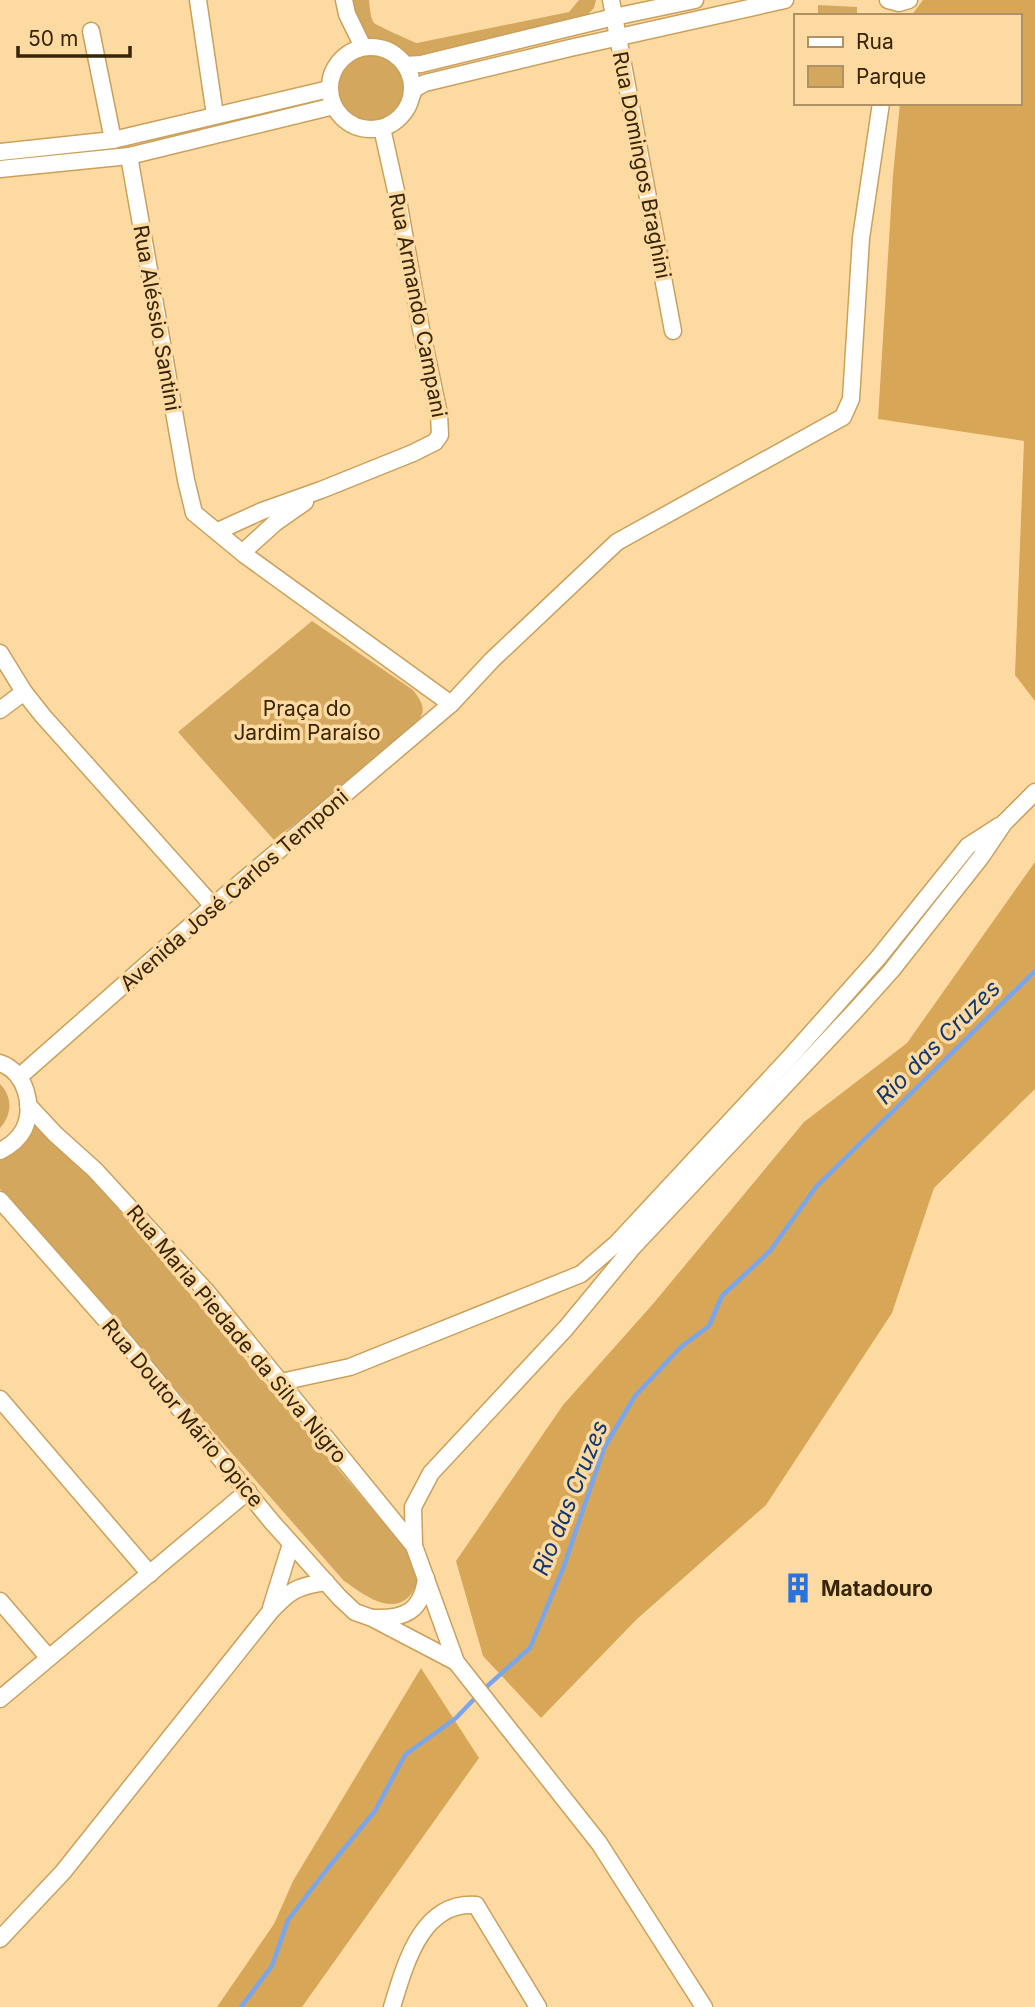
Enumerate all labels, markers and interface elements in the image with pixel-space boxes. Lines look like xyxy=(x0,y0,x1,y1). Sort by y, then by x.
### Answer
scale bar xyxy=(18,14,130,58)
legend xyxy=(794,14,1021,105)
text: 50 m xyxy=(28,26,78,51)
text: Rua xyxy=(856,29,894,54)
street label: Rua Domingos Braghini xyxy=(608,49,676,281)
text: Parque xyxy=(856,64,926,89)
street label: Rua Armando Campani xyxy=(384,191,452,419)
street label: Rua Aléssio Santini xyxy=(128,223,186,413)
park label: Praça do Jardim Paraíso xyxy=(233,696,381,745)
street label: Avenida José Carlos Temponi xyxy=(115,784,353,996)
water label: Rio das Cruzes xyxy=(870,974,1006,1110)
street label: Rua Maria Piedade da Silva Nigro xyxy=(122,1200,352,1468)
street label: Rua Doutor Mário Opice xyxy=(97,1314,269,1512)
water label: Rio das Cruzes xyxy=(526,1417,614,1579)
building icon: Matadouro xyxy=(781,1571,815,1605)
place label: Matadouro xyxy=(821,1576,933,1601)

